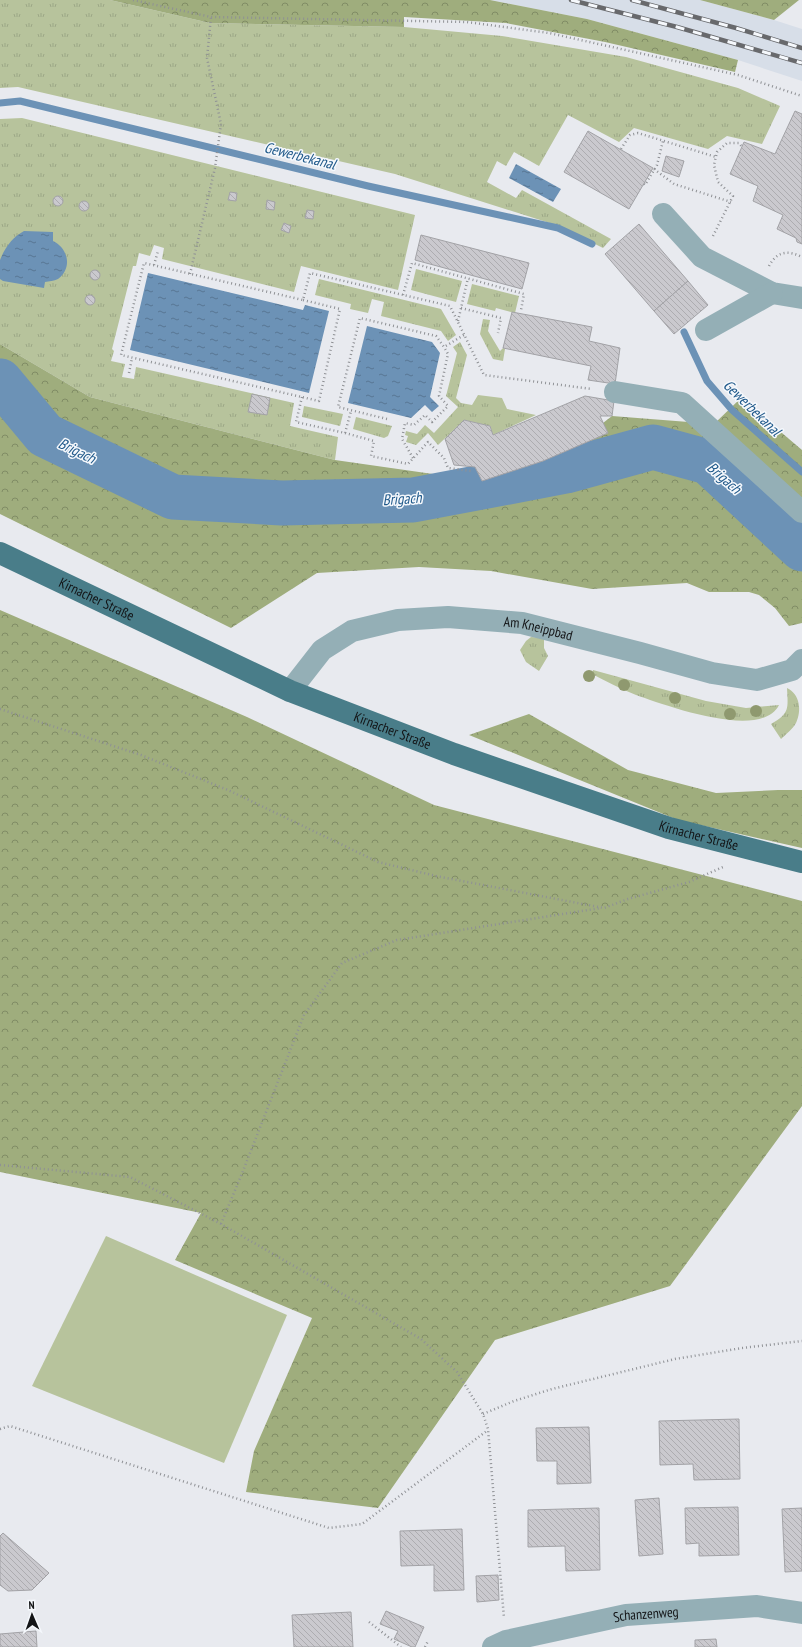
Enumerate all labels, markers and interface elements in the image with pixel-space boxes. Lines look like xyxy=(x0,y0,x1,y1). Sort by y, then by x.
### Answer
water label: Gewerbekanal xyxy=(262,137,339,174)
water label: Gewerbekanal xyxy=(719,375,786,441)
water label: Brigach xyxy=(56,433,100,468)
water label: Brigach xyxy=(703,458,746,498)
water label: Brigach xyxy=(382,488,423,509)
street label: Kirnacher Straße xyxy=(56,573,137,625)
street label: Am Kneippbad xyxy=(503,613,575,645)
street label: Kirnacher Straße xyxy=(351,707,434,753)
street label: Kirnacher Straße xyxy=(657,816,741,854)
north arrow xyxy=(12,1595,52,1635)
text: N xyxy=(28,1598,35,1612)
street label: Schanzenweg xyxy=(611,1602,679,1627)

